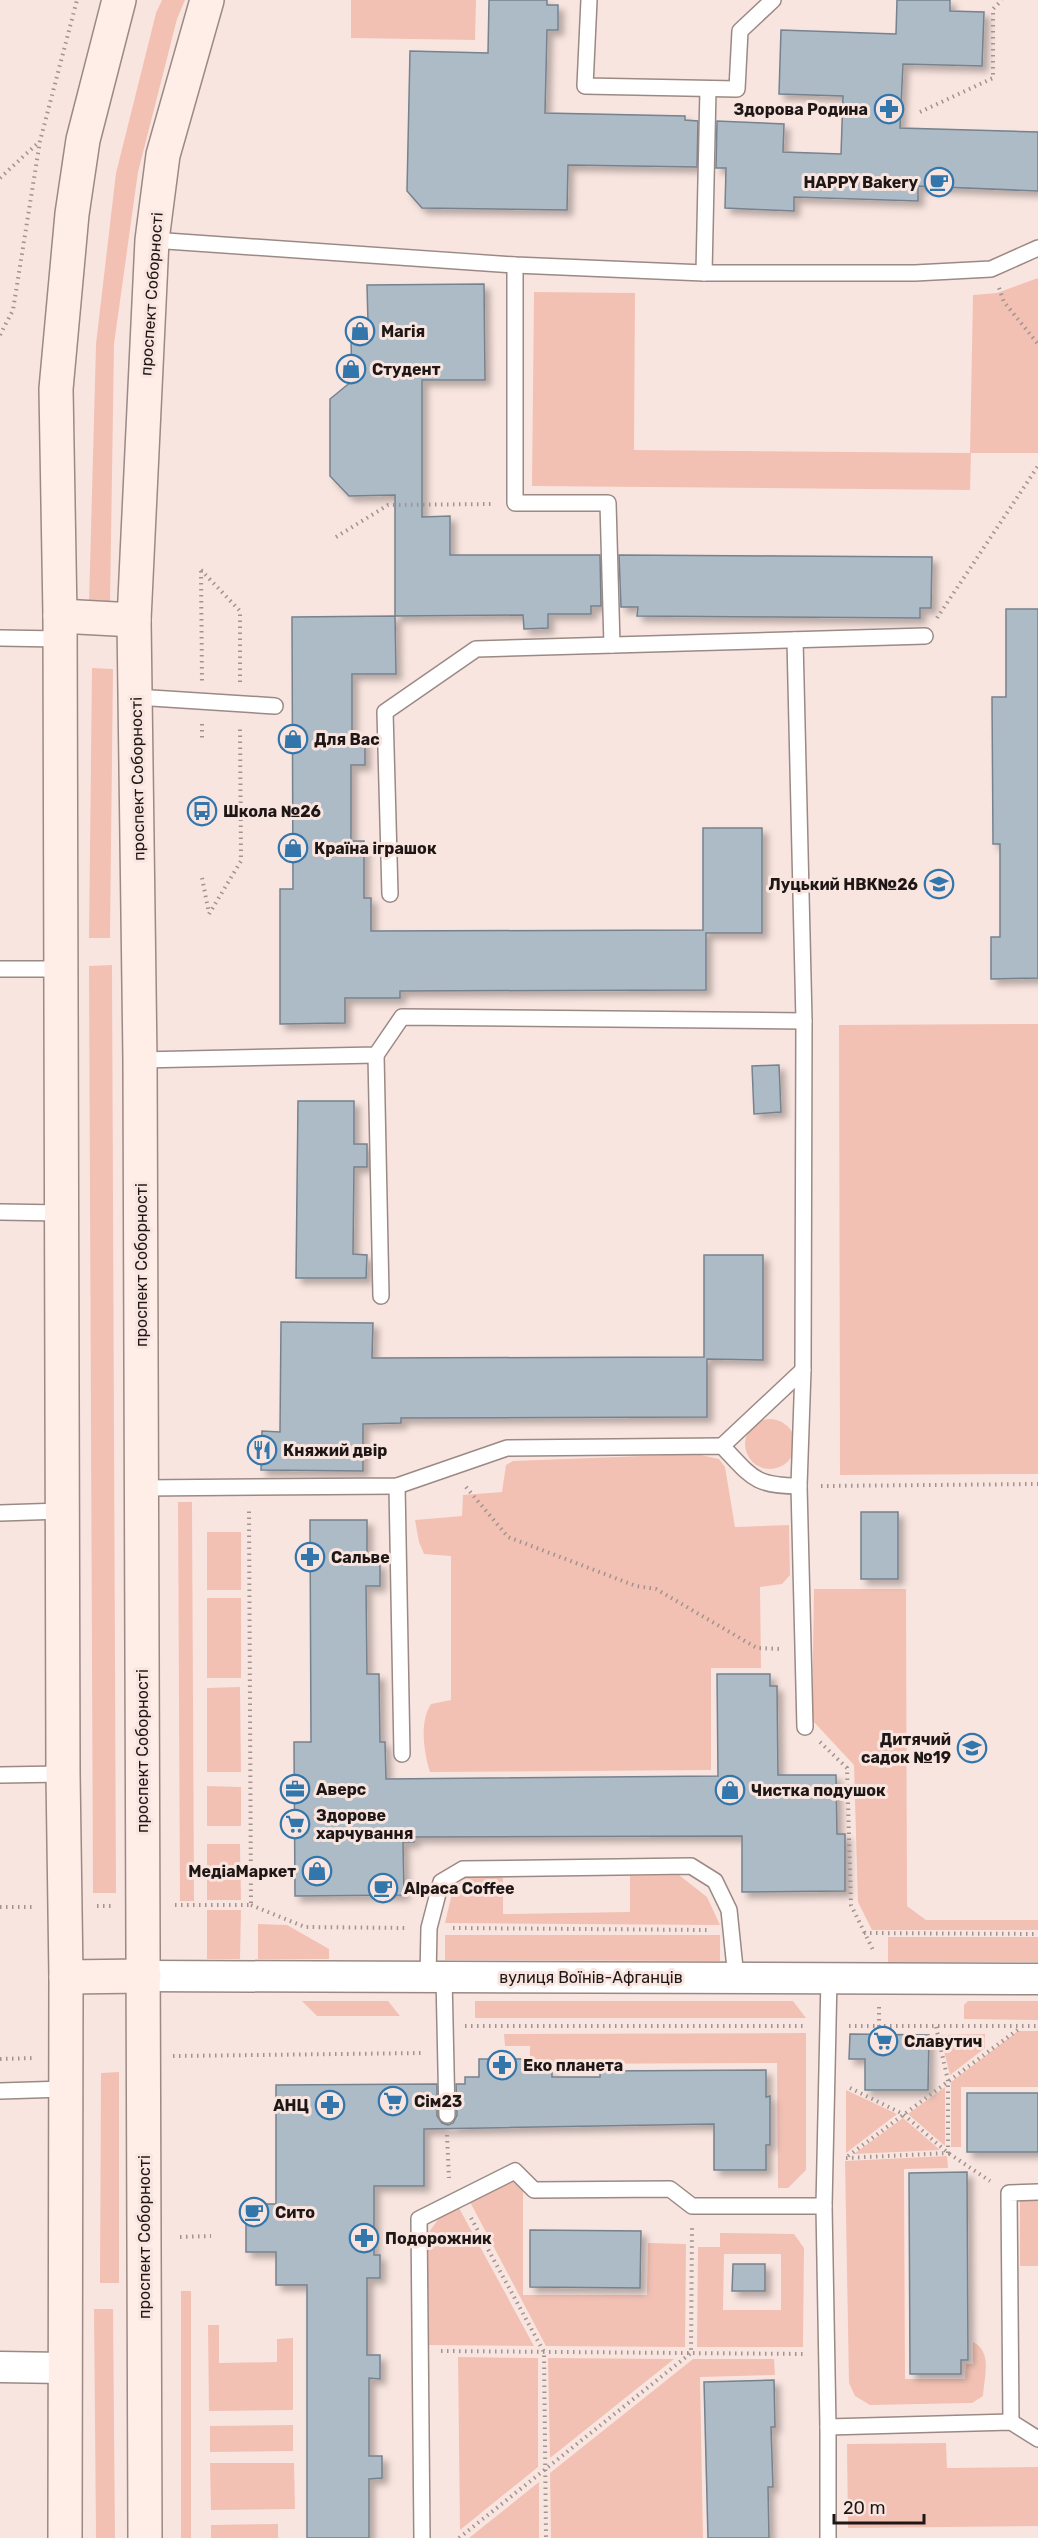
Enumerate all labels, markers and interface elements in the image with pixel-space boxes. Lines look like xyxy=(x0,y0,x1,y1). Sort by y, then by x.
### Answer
pharmacy icon: Здорова Родина xyxy=(873,93,905,125)
place label: Здорова Родина xyxy=(734,100,868,119)
cafe icon: HAPPY Bakery xyxy=(923,166,955,198)
place label: HAPPY Bakery xyxy=(803,173,918,192)
street label: проспект Соборності xyxy=(136,212,167,376)
shop icon: Магія xyxy=(344,315,376,347)
place label: Магія xyxy=(381,322,425,341)
shop icon: Студент xyxy=(335,353,367,385)
place label: Студент xyxy=(372,360,441,379)
street label: проспект Соборності xyxy=(127,697,148,861)
shop icon: Для Вас xyxy=(277,723,309,755)
place label: Для Вас xyxy=(314,730,380,749)
bus stop icon: Школа №26 xyxy=(186,795,218,827)
place label: Школа №26 xyxy=(223,802,321,821)
shop icon: Країна іграшок xyxy=(277,832,309,864)
place label: Країна іграшок xyxy=(314,839,437,858)
school or university icon: Луцький НВК№26 xyxy=(923,868,955,900)
place label: Луцький НВК№26 xyxy=(769,875,918,894)
street label: проспект Соборності xyxy=(132,1183,151,1347)
restaurant icon: Княжий двір xyxy=(246,1434,278,1466)
place label: Княжий двір xyxy=(283,1441,387,1460)
pharmacy icon: Сальве xyxy=(294,1541,326,1573)
place label: Сальве xyxy=(331,1548,390,1567)
street label: проспект Соборності xyxy=(133,1669,152,1833)
place label: Дитячий садок №19 xyxy=(861,1730,951,1767)
school or university icon: Дитячий садок №19 xyxy=(956,1732,988,1764)
office icon: Аверс xyxy=(279,1773,311,1805)
shop icon: Чистка подушок xyxy=(714,1774,746,1806)
place label: Аверс xyxy=(316,1780,366,1799)
place label: Чистка подушок xyxy=(751,1781,886,1800)
place label: Здорове харчування xyxy=(316,1806,413,1843)
supermarket icon: Здорове харчування xyxy=(279,1808,311,1840)
shop icon: МедіаМаркет xyxy=(301,1855,333,1887)
place label: МедіаМаркет xyxy=(188,1862,296,1881)
cafe icon: Alpaca Coffee xyxy=(367,1872,399,1904)
place label: Alpaca Coffee xyxy=(404,1879,515,1898)
street label: вулиця Воїнів-Афганців xyxy=(499,1968,683,1987)
supermarket icon: Славутич xyxy=(867,2025,899,2057)
place label: Славутич xyxy=(904,2032,983,2051)
pharmacy icon: Еко планета xyxy=(486,2049,518,2081)
place label: Еко планета xyxy=(523,2056,623,2075)
supermarket icon: Сім23 xyxy=(377,2085,409,2117)
pharmacy icon: АНЦ xyxy=(314,2089,346,2121)
place label: Сім23 xyxy=(414,2092,462,2111)
place label: АНЦ xyxy=(273,2096,309,2115)
street label: проспект Соборності xyxy=(135,2155,154,2319)
cafe icon: Сито xyxy=(238,2196,270,2228)
place label: Сито xyxy=(275,2203,315,2222)
pharmacy icon: Подорожник xyxy=(348,2222,380,2254)
place label: Подорожник xyxy=(385,2229,492,2248)
scale bar xyxy=(834,2487,924,2525)
text: 20 m xyxy=(843,2497,885,2519)

